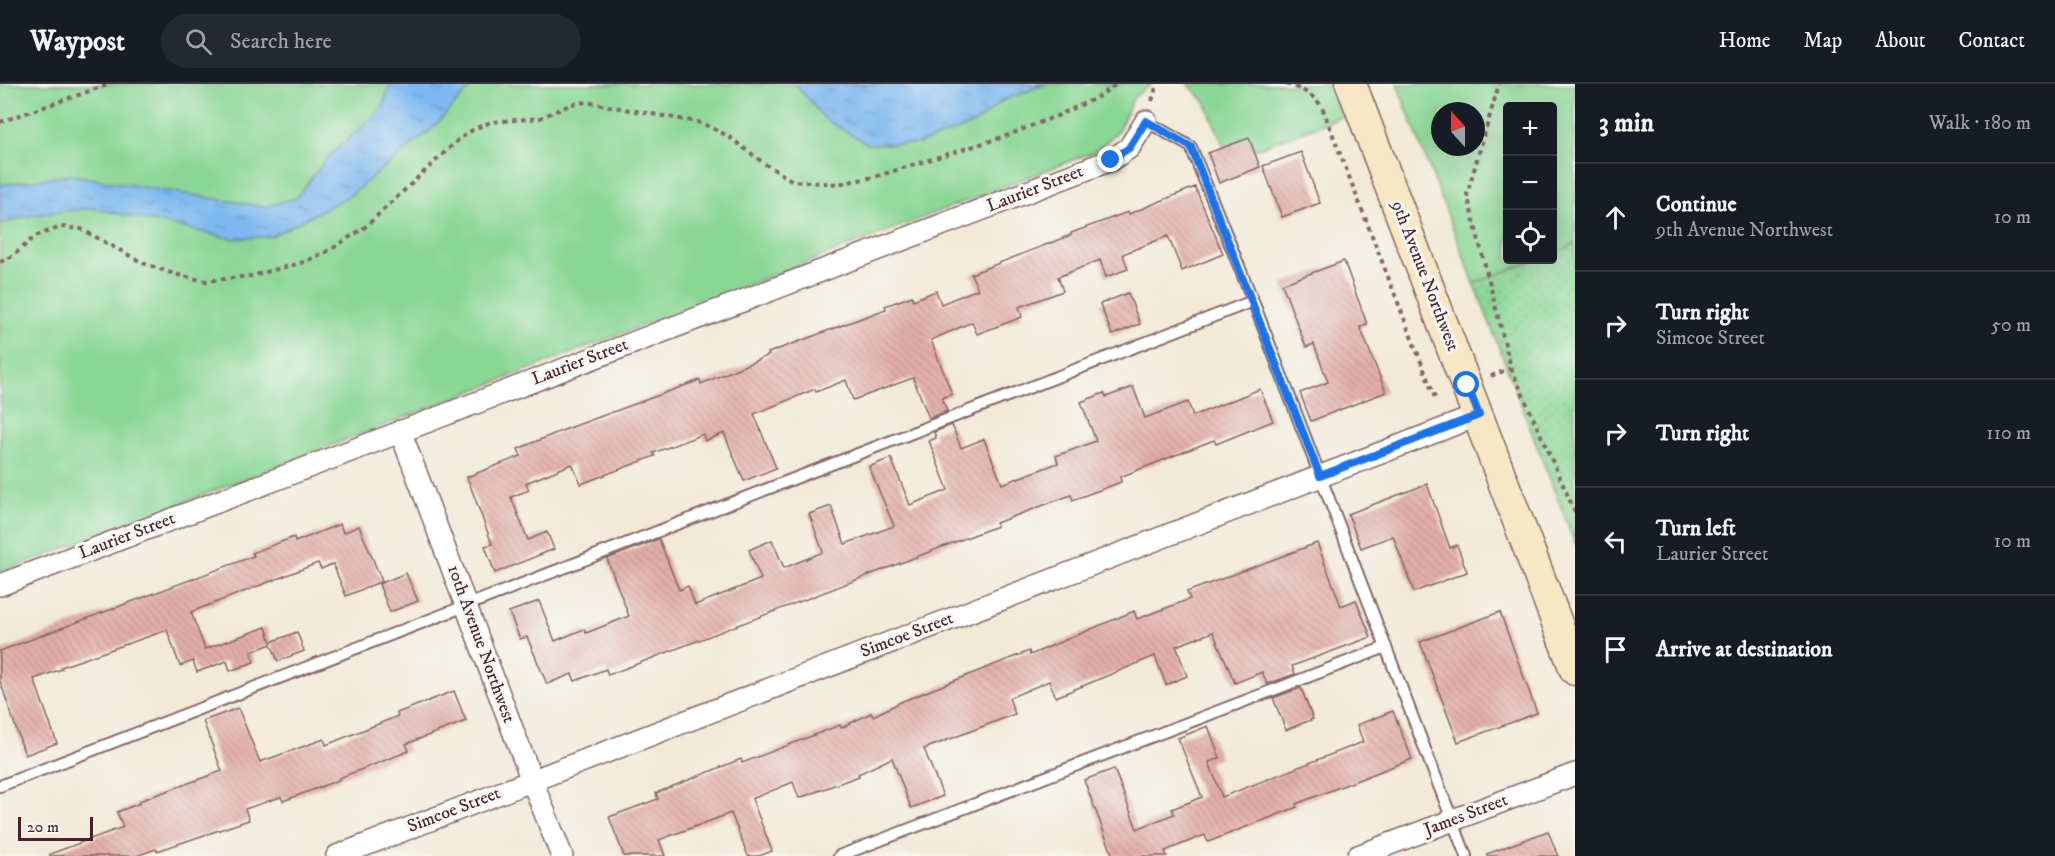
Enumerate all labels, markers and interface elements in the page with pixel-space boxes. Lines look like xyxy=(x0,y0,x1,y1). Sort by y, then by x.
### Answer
search box xyxy=(161,14,581,68)
text: Waypost xyxy=(30,24,125,59)
icon: search xyxy=(182,25,215,58)
text: Search here xyxy=(230,28,332,55)
text: Home xyxy=(1719,28,1771,54)
text: Map xyxy=(1804,28,1842,54)
text: About xyxy=(1875,28,1926,54)
text: Contact xyxy=(1959,28,2025,54)
north arrow xyxy=(1431,102,1485,156)
map controls xyxy=(1503,102,1557,264)
button: + xyxy=(1503,102,1557,156)
text: 3 min xyxy=(1599,107,1654,140)
text: Walk · 180 m xyxy=(1929,111,2031,136)
route end xyxy=(1097,146,1123,172)
button: − xyxy=(1503,156,1557,210)
street label: Laurier Street xyxy=(984,161,1086,217)
text: Continue xyxy=(1656,191,1737,218)
street label: 9th Avenue Northwest xyxy=(1386,197,1464,355)
icon: ahead xyxy=(1599,201,1632,234)
text: 10 m xyxy=(1994,205,2031,230)
button: locate xyxy=(1503,210,1557,264)
text: 9th Avenue Northwest xyxy=(1656,218,1833,243)
text: Turn right xyxy=(1656,299,1749,326)
icon: right xyxy=(1599,309,1632,342)
text: 50 m xyxy=(1991,313,2031,338)
text: Simcoe Street xyxy=(1656,326,1765,351)
street label: Laurier Street xyxy=(529,334,631,390)
route start xyxy=(1453,371,1479,397)
icon: right xyxy=(1599,417,1632,450)
text: Turn right xyxy=(1656,420,1749,447)
text: 110 m xyxy=(1986,421,2031,446)
street label: Laurier Street xyxy=(76,508,178,564)
text: Turn left xyxy=(1656,515,1736,542)
icon: left xyxy=(1599,525,1632,558)
text: 10 m xyxy=(1994,529,2031,554)
text: Laurier Street xyxy=(1656,542,1768,567)
street label: 10th Avenue Northwest xyxy=(442,562,520,726)
street label: Simcoe Street xyxy=(857,607,957,663)
icon: arrive xyxy=(1599,633,1632,666)
text: Arrive at destination xyxy=(1656,636,1833,663)
street label: Simcoe Street xyxy=(404,782,504,838)
street label: James Street xyxy=(1419,789,1511,842)
scale bar xyxy=(18,814,93,842)
text: 20 m xyxy=(27,817,59,837)

